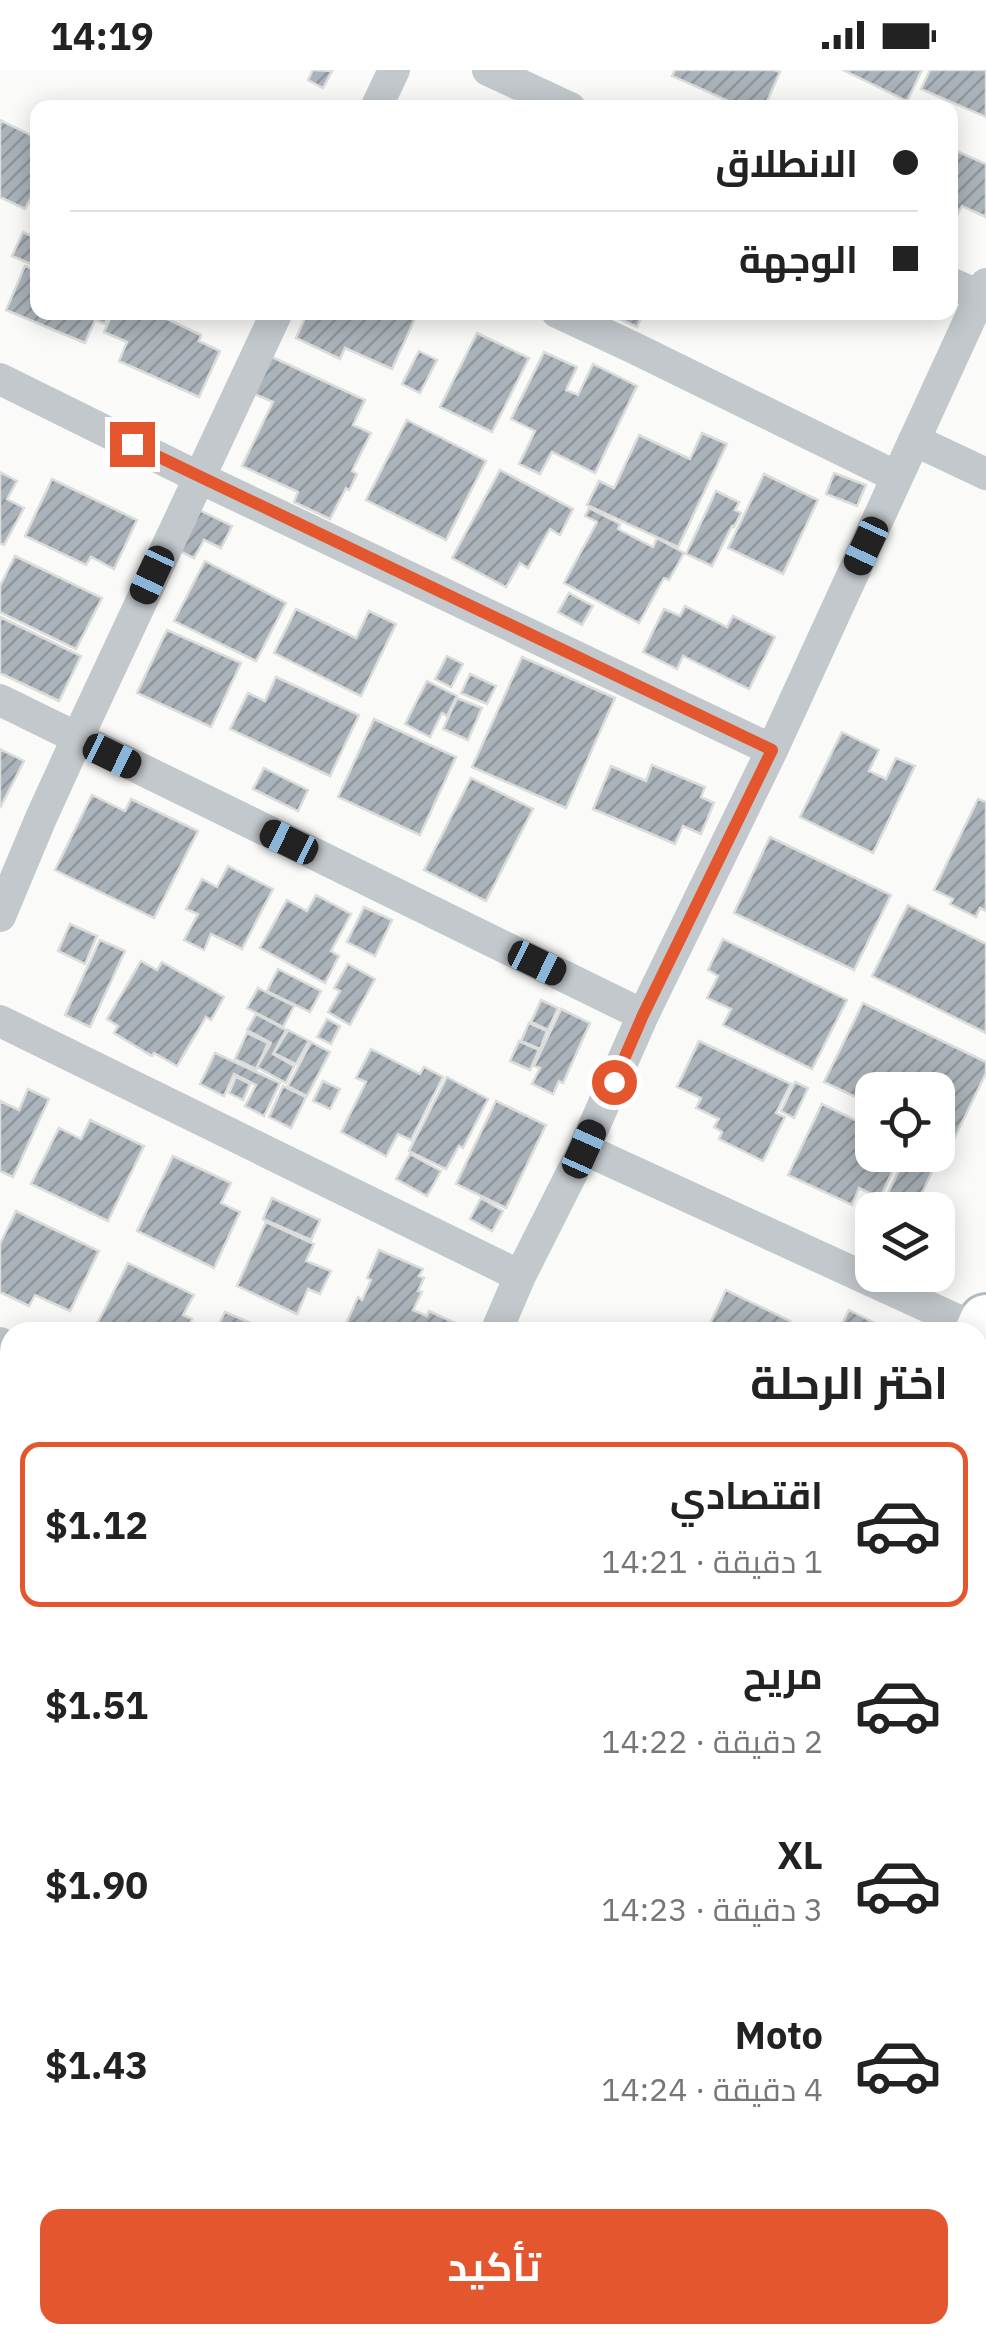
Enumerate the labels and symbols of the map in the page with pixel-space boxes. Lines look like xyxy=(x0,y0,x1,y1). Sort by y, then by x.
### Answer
route end xyxy=(110,422,155,467)
car xyxy=(840,512,892,580)
car xyxy=(126,541,178,609)
car xyxy=(78,729,146,783)
car xyxy=(255,815,323,869)
car xyxy=(503,936,571,990)
route start xyxy=(592,1060,637,1105)
car xyxy=(558,1115,610,1183)

